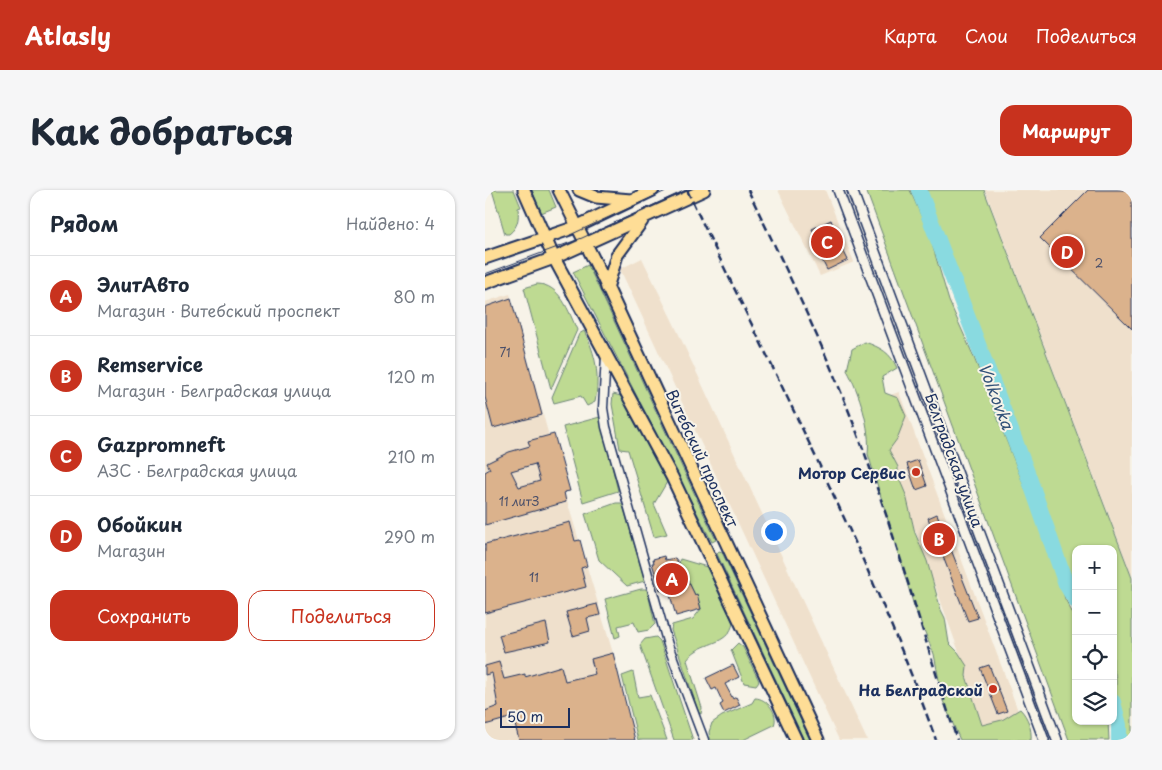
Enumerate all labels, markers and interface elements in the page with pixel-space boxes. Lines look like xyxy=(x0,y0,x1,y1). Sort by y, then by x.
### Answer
text: Atlasly xyxy=(25,17,111,53)
text: Карта xyxy=(884,22,937,49)
text: Слои xyxy=(965,22,1008,49)
text: Поделиться xyxy=(1036,22,1137,49)
text: Как добраться xyxy=(30,104,294,157)
button: Маршрут xyxy=(1000,105,1132,156)
text: Рядом xyxy=(50,207,118,239)
text: Найдено: 4 xyxy=(346,211,435,235)
pin: C xyxy=(811,223,843,261)
pin: D xyxy=(1051,233,1083,271)
house number: 2 xyxy=(1095,254,1103,272)
text: ЭлитАвто xyxy=(97,270,189,298)
text: A xyxy=(60,284,72,308)
text: 80 m xyxy=(393,284,435,308)
text: Магазин · Витебский проспект xyxy=(97,298,340,322)
house number: 71 xyxy=(499,343,511,361)
text: Remservice xyxy=(97,350,203,378)
water label: Volkovka xyxy=(973,360,1021,433)
text: B xyxy=(61,364,71,388)
text: 120 m xyxy=(388,364,435,388)
text: Магазин · Белградская улица xyxy=(97,378,331,402)
street label: Витебский проспект xyxy=(661,385,745,531)
street label: Белградская улица xyxy=(920,390,990,531)
text: Gazpromneft xyxy=(97,430,226,458)
text: C xyxy=(60,444,72,468)
text: 210 m xyxy=(387,444,435,468)
text: АЗС · Белградская улица xyxy=(97,458,297,482)
place label: Мотор Сервис xyxy=(798,461,906,484)
marker: Мотор Сервис xyxy=(910,466,922,478)
house number: 11 литЗ xyxy=(499,492,539,510)
text: Обойкин xyxy=(97,510,183,538)
your location xyxy=(761,519,787,545)
pin: B xyxy=(923,520,955,558)
text: D xyxy=(60,524,72,548)
text: 290 m xyxy=(384,524,435,548)
text: Магазин xyxy=(97,538,166,562)
map controls xyxy=(1072,545,1117,725)
button: + xyxy=(1072,545,1117,590)
pin: A xyxy=(656,560,688,598)
house number: 11 xyxy=(529,568,539,586)
button: Сохранить xyxy=(50,590,238,641)
button: Поделиться xyxy=(248,590,435,641)
button: − xyxy=(1072,590,1117,635)
button: locate xyxy=(1072,635,1117,680)
place label: На Белградской xyxy=(859,678,983,701)
button: layers xyxy=(1072,680,1117,725)
marker: На Белградской xyxy=(987,683,999,695)
scale bar xyxy=(500,705,570,728)
text: 50 m xyxy=(507,706,543,727)

